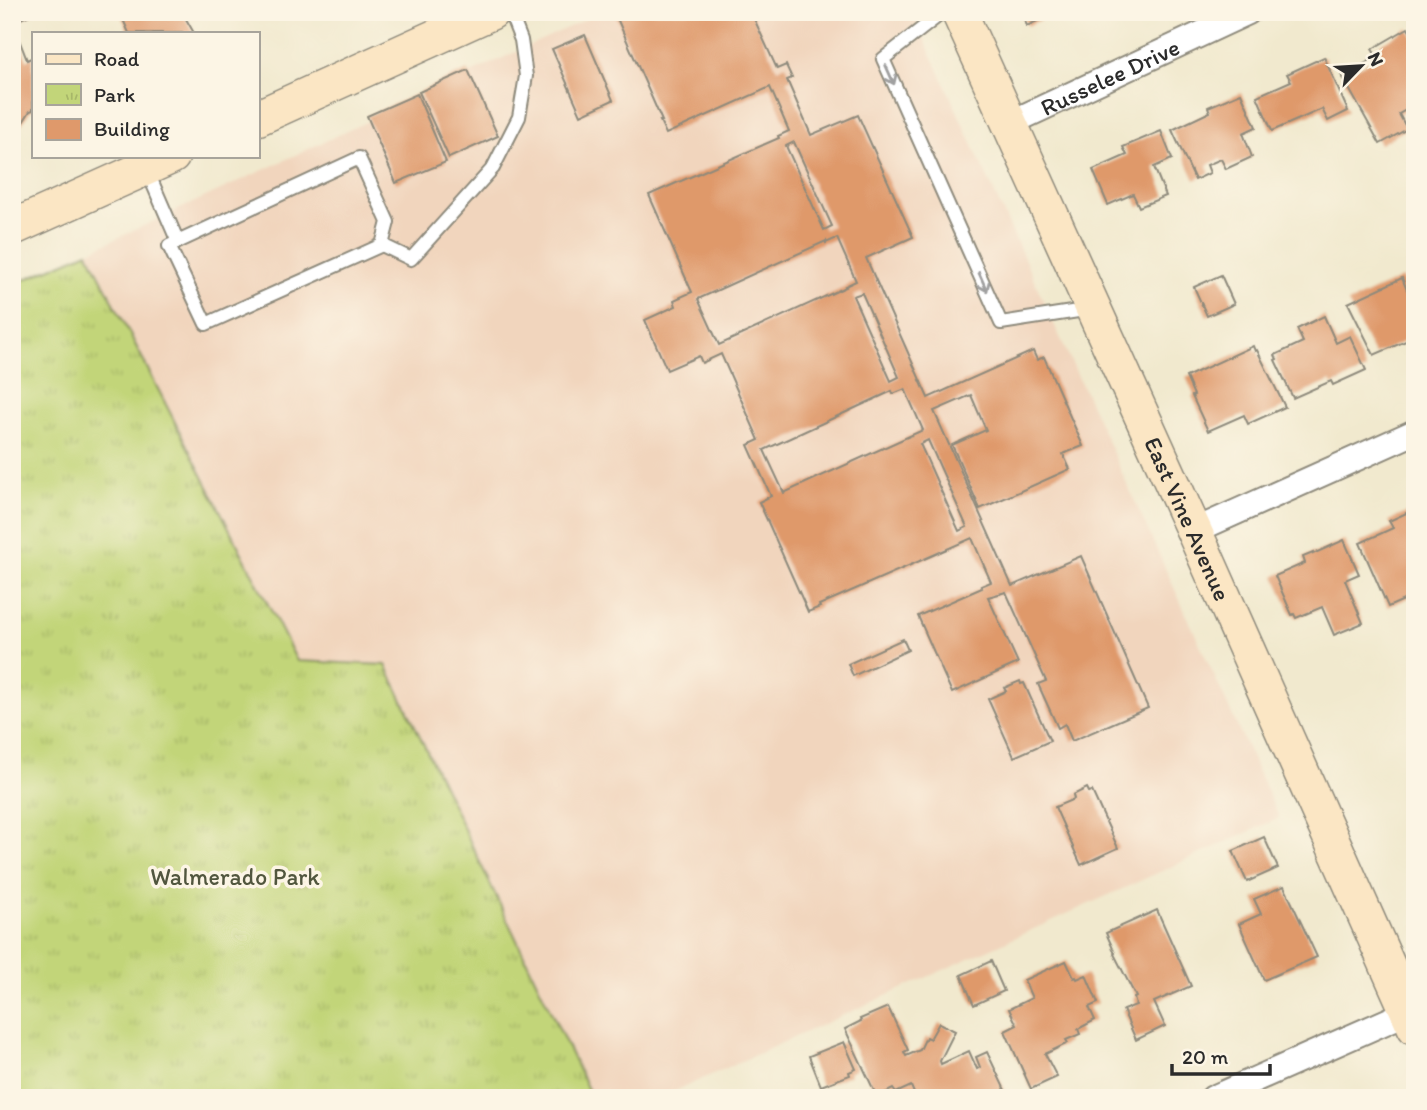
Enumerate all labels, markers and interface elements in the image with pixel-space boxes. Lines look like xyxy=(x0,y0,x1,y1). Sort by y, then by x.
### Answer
legend xyxy=(32,32,259,158)
street label: Russelee Drive xyxy=(1036,32,1184,121)
north arrow xyxy=(1326,32,1396,102)
text: Road xyxy=(94,46,140,71)
text: N xyxy=(1363,48,1389,70)
one-way arrow xyxy=(884,64,897,85)
text: Park xyxy=(94,82,136,107)
text: Building xyxy=(94,116,170,141)
one-way arrow xyxy=(977,271,990,293)
street label: East Vine Avenue xyxy=(1139,432,1238,605)
park label: Walmerado Park xyxy=(150,862,320,891)
scale bar xyxy=(1172,1033,1270,1077)
text: 20 m xyxy=(1182,1044,1229,1069)

